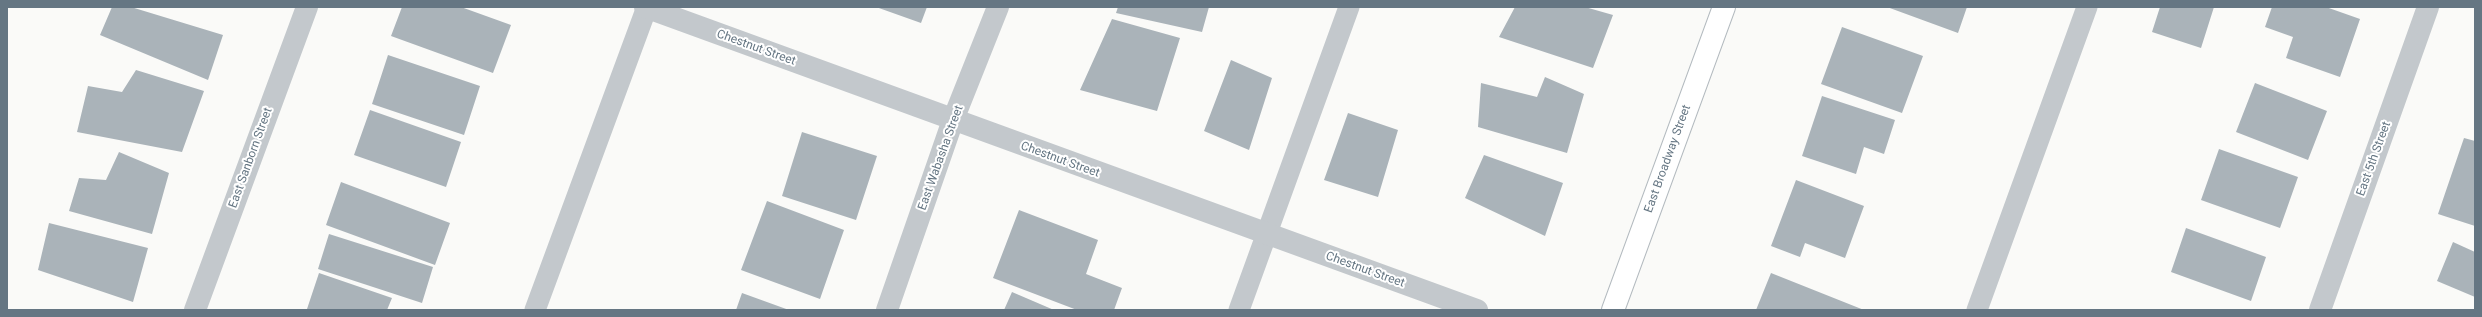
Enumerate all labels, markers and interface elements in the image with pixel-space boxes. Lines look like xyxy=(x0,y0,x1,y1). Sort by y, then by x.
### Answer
street label: Chestnut Street xyxy=(715,27,797,69)
street label: East Broadway Street xyxy=(1642,103,1694,215)
street label: East Wabasha Street xyxy=(915,104,967,212)
street label: East Sanborn Street xyxy=(226,106,276,210)
street label: East 5th Street xyxy=(2354,120,2394,198)
street label: Chestnut Street xyxy=(1019,139,1101,181)
street label: Chestnut Street xyxy=(1324,249,1406,291)

